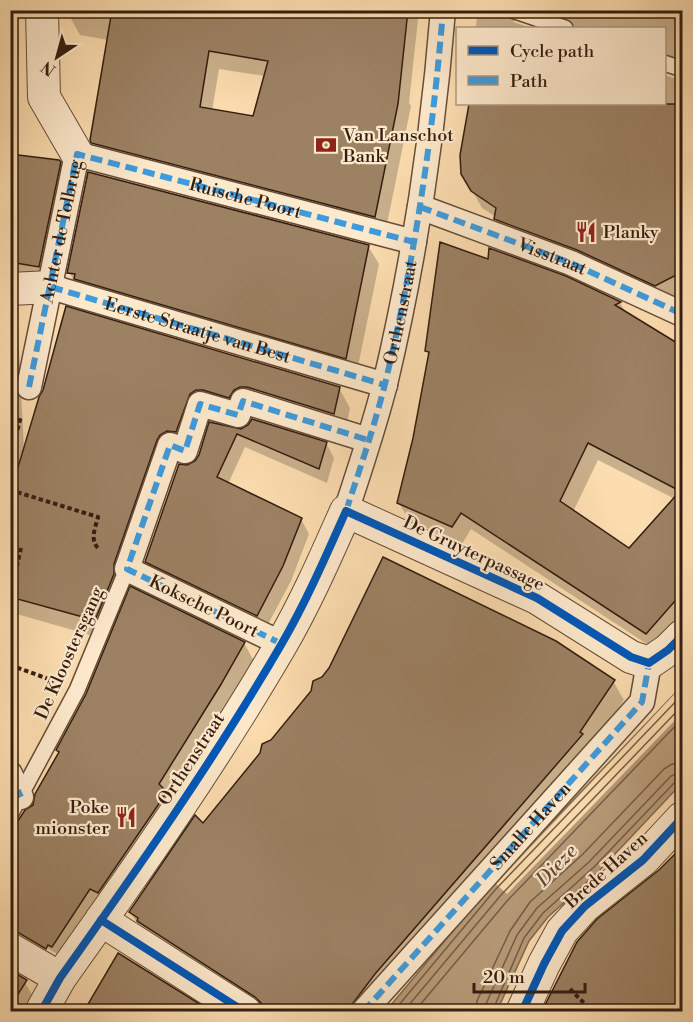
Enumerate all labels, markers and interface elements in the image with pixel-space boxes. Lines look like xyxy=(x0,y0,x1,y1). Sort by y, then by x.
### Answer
north arrow xyxy=(27,27,87,87)
legend xyxy=(456,27,666,105)
text: Cycle path xyxy=(510,40,594,63)
text: N xyxy=(37,56,60,80)
text: Path xyxy=(510,70,548,93)
place label: Van Lanschot Bank xyxy=(342,124,454,168)
bank icon: Van Lanschot Bank xyxy=(314,133,338,157)
street label: Achter de Tolbrug xyxy=(35,157,88,306)
street label: Ruische Poort xyxy=(187,173,305,224)
restaurant icon: Planky xyxy=(574,220,598,244)
place label: Planky xyxy=(603,221,659,244)
street label: Visstraat xyxy=(513,233,591,281)
street label: Orthenstraat xyxy=(379,258,423,367)
street label: Eerste Straatje van Best xyxy=(102,292,294,369)
street label: De Gruyterpassage xyxy=(399,511,548,596)
street label: Koksche Poort xyxy=(145,570,263,643)
street label: De Kloostersgang xyxy=(30,583,109,723)
street label: Orthenstraat xyxy=(153,708,230,810)
street label: Smalle Haven xyxy=(485,778,576,875)
place label: Poke mionster xyxy=(35,796,109,840)
restaurant icon: Poke mionster xyxy=(114,805,138,829)
street label: Brede Haven xyxy=(559,827,653,914)
water label: Dieze xyxy=(530,839,584,893)
scale bar xyxy=(474,956,585,994)
text: 20 m xyxy=(483,966,525,989)

